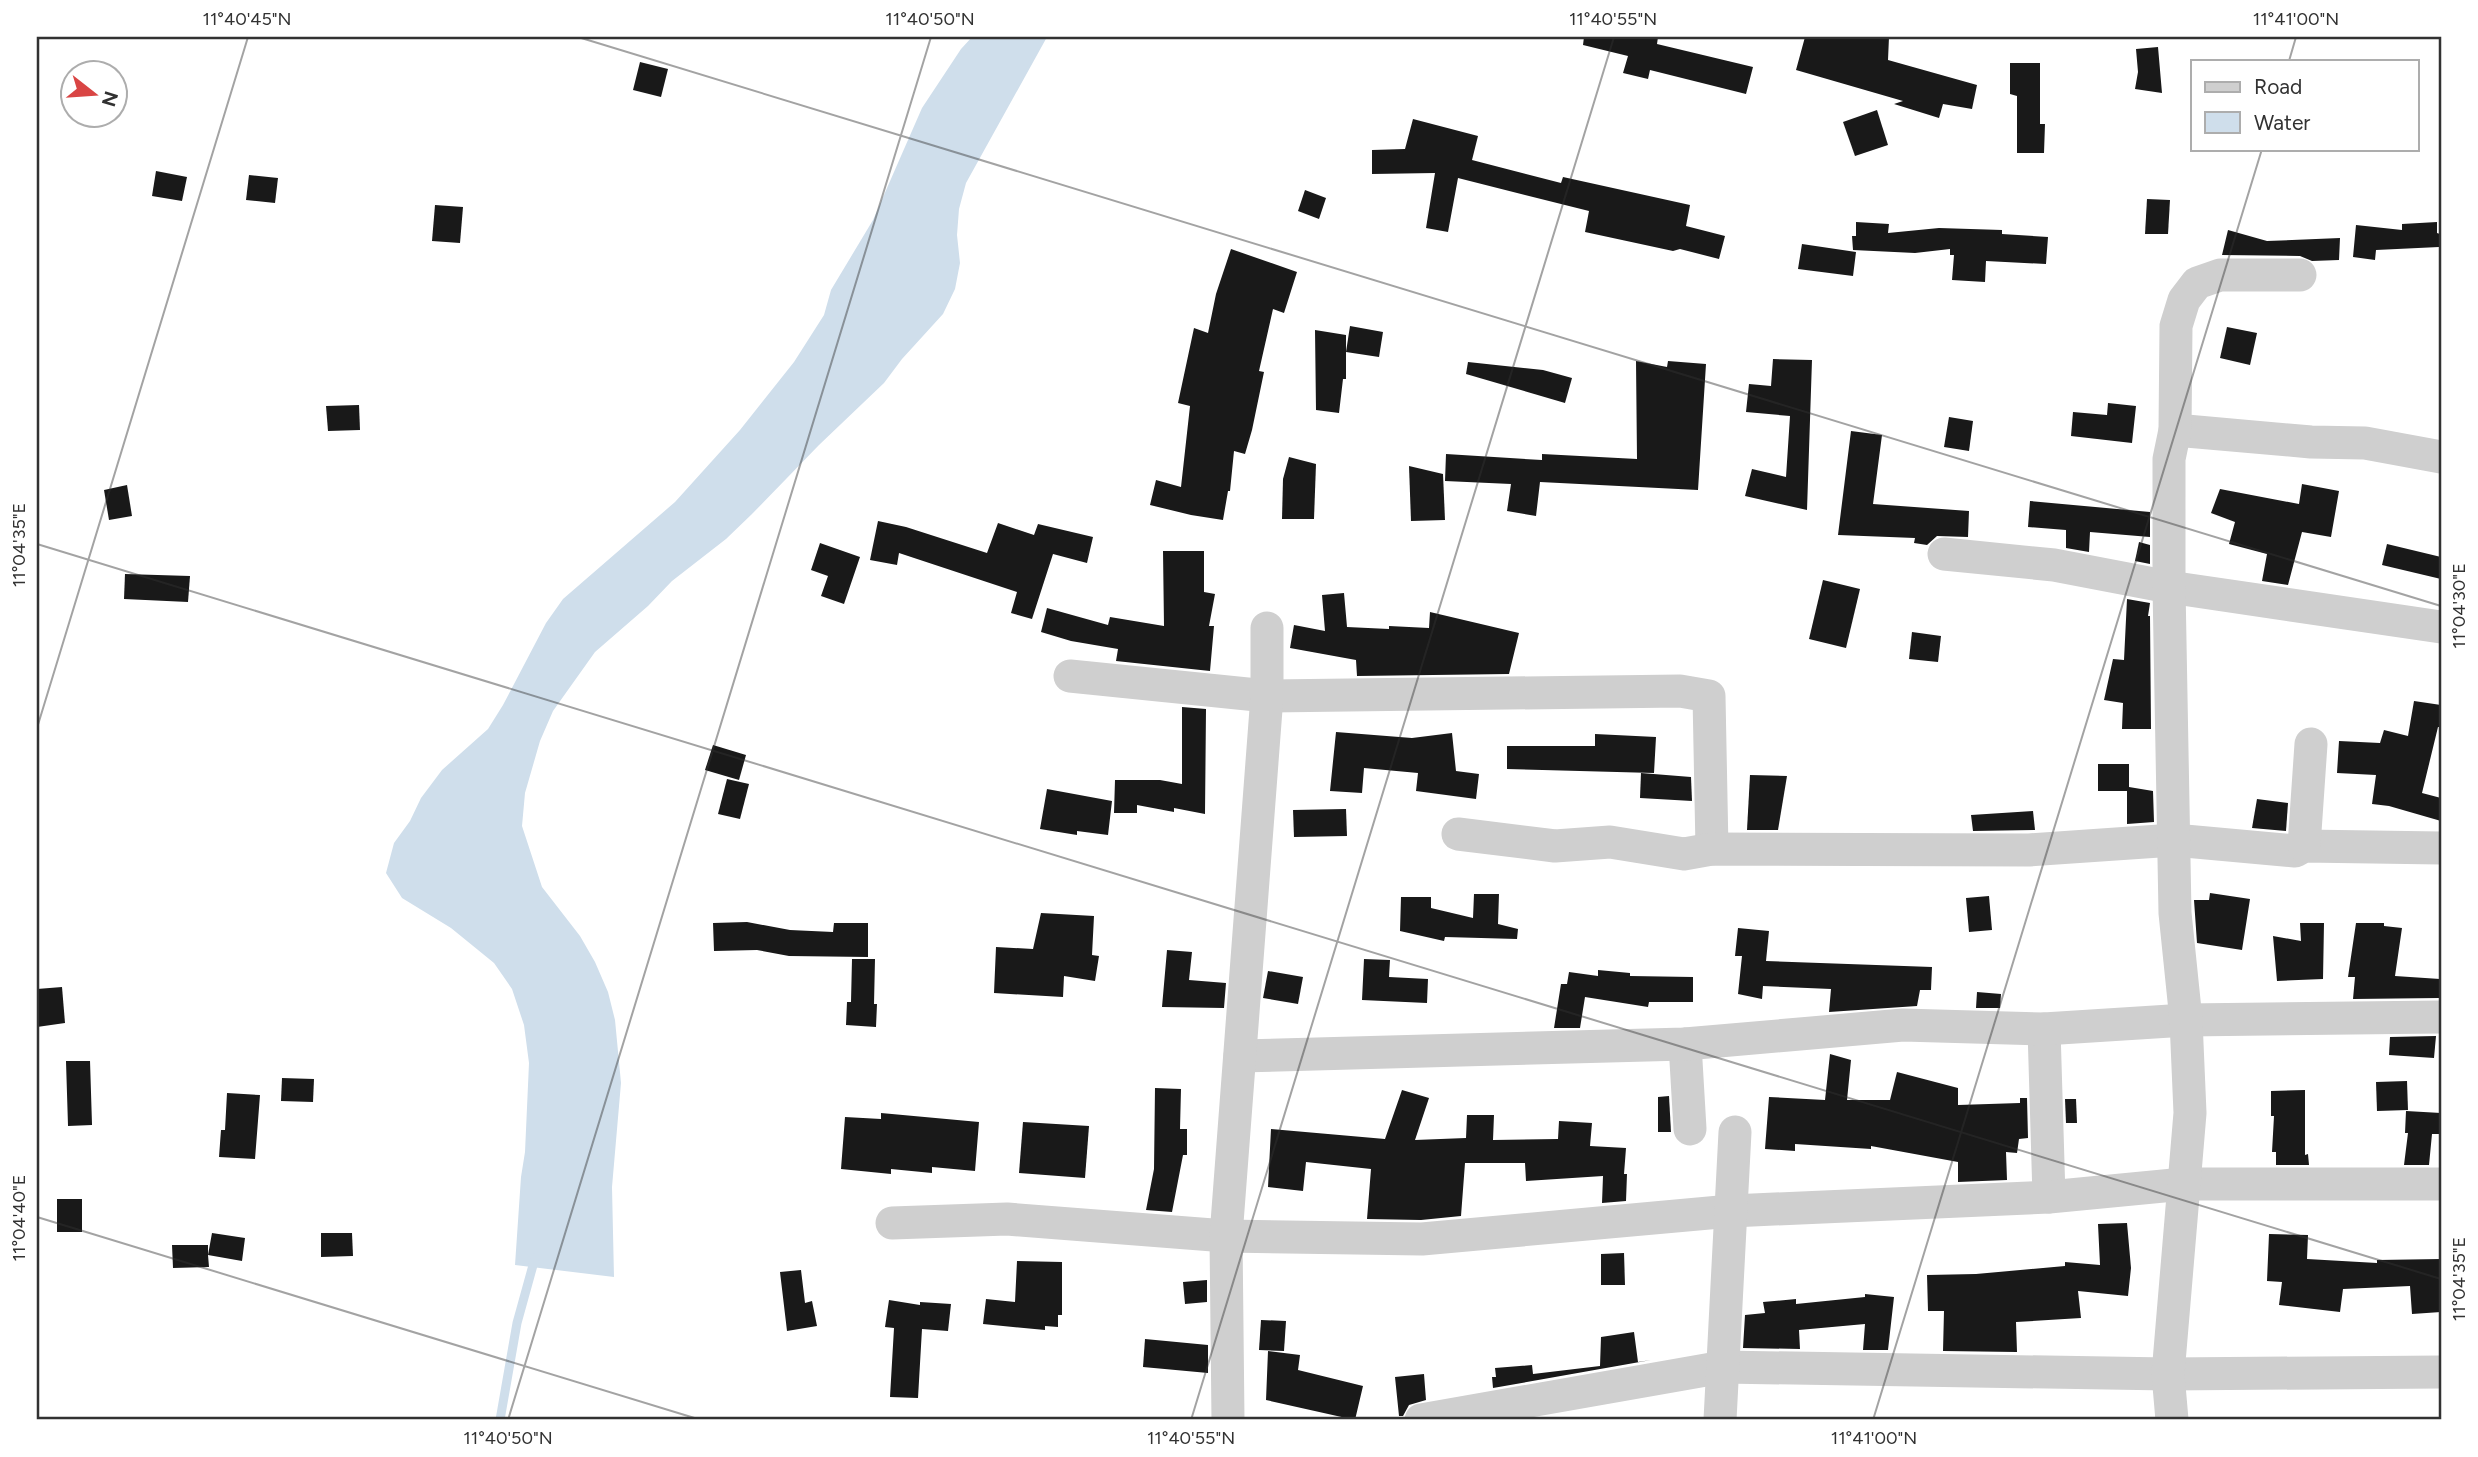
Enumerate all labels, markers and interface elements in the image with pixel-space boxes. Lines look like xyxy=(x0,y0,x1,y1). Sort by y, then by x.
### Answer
text: 11°40'45"N xyxy=(202,8,292,30)
text: 11°40'50"N xyxy=(885,8,975,30)
text: 11°40'55"N xyxy=(1569,8,1657,30)
text: 11°41'00"N xyxy=(2253,8,2339,30)
north arrow xyxy=(60,60,130,130)
legend xyxy=(2191,60,2418,150)
text: Road xyxy=(2254,74,2302,99)
text: N xyxy=(97,88,123,109)
text: Water xyxy=(2254,110,2310,135)
text: 11°04'35"E xyxy=(8,503,30,587)
text: 11°04'30"E xyxy=(2448,563,2470,649)
text: 11°04'40"E xyxy=(8,1175,30,1261)
text: 11°04'35"E xyxy=(2448,1237,2470,1321)
text: 11°40'50"N xyxy=(463,1427,553,1449)
text: 11°40'55"N xyxy=(1147,1427,1235,1449)
text: 11°41'00"N xyxy=(1831,1427,1917,1449)

